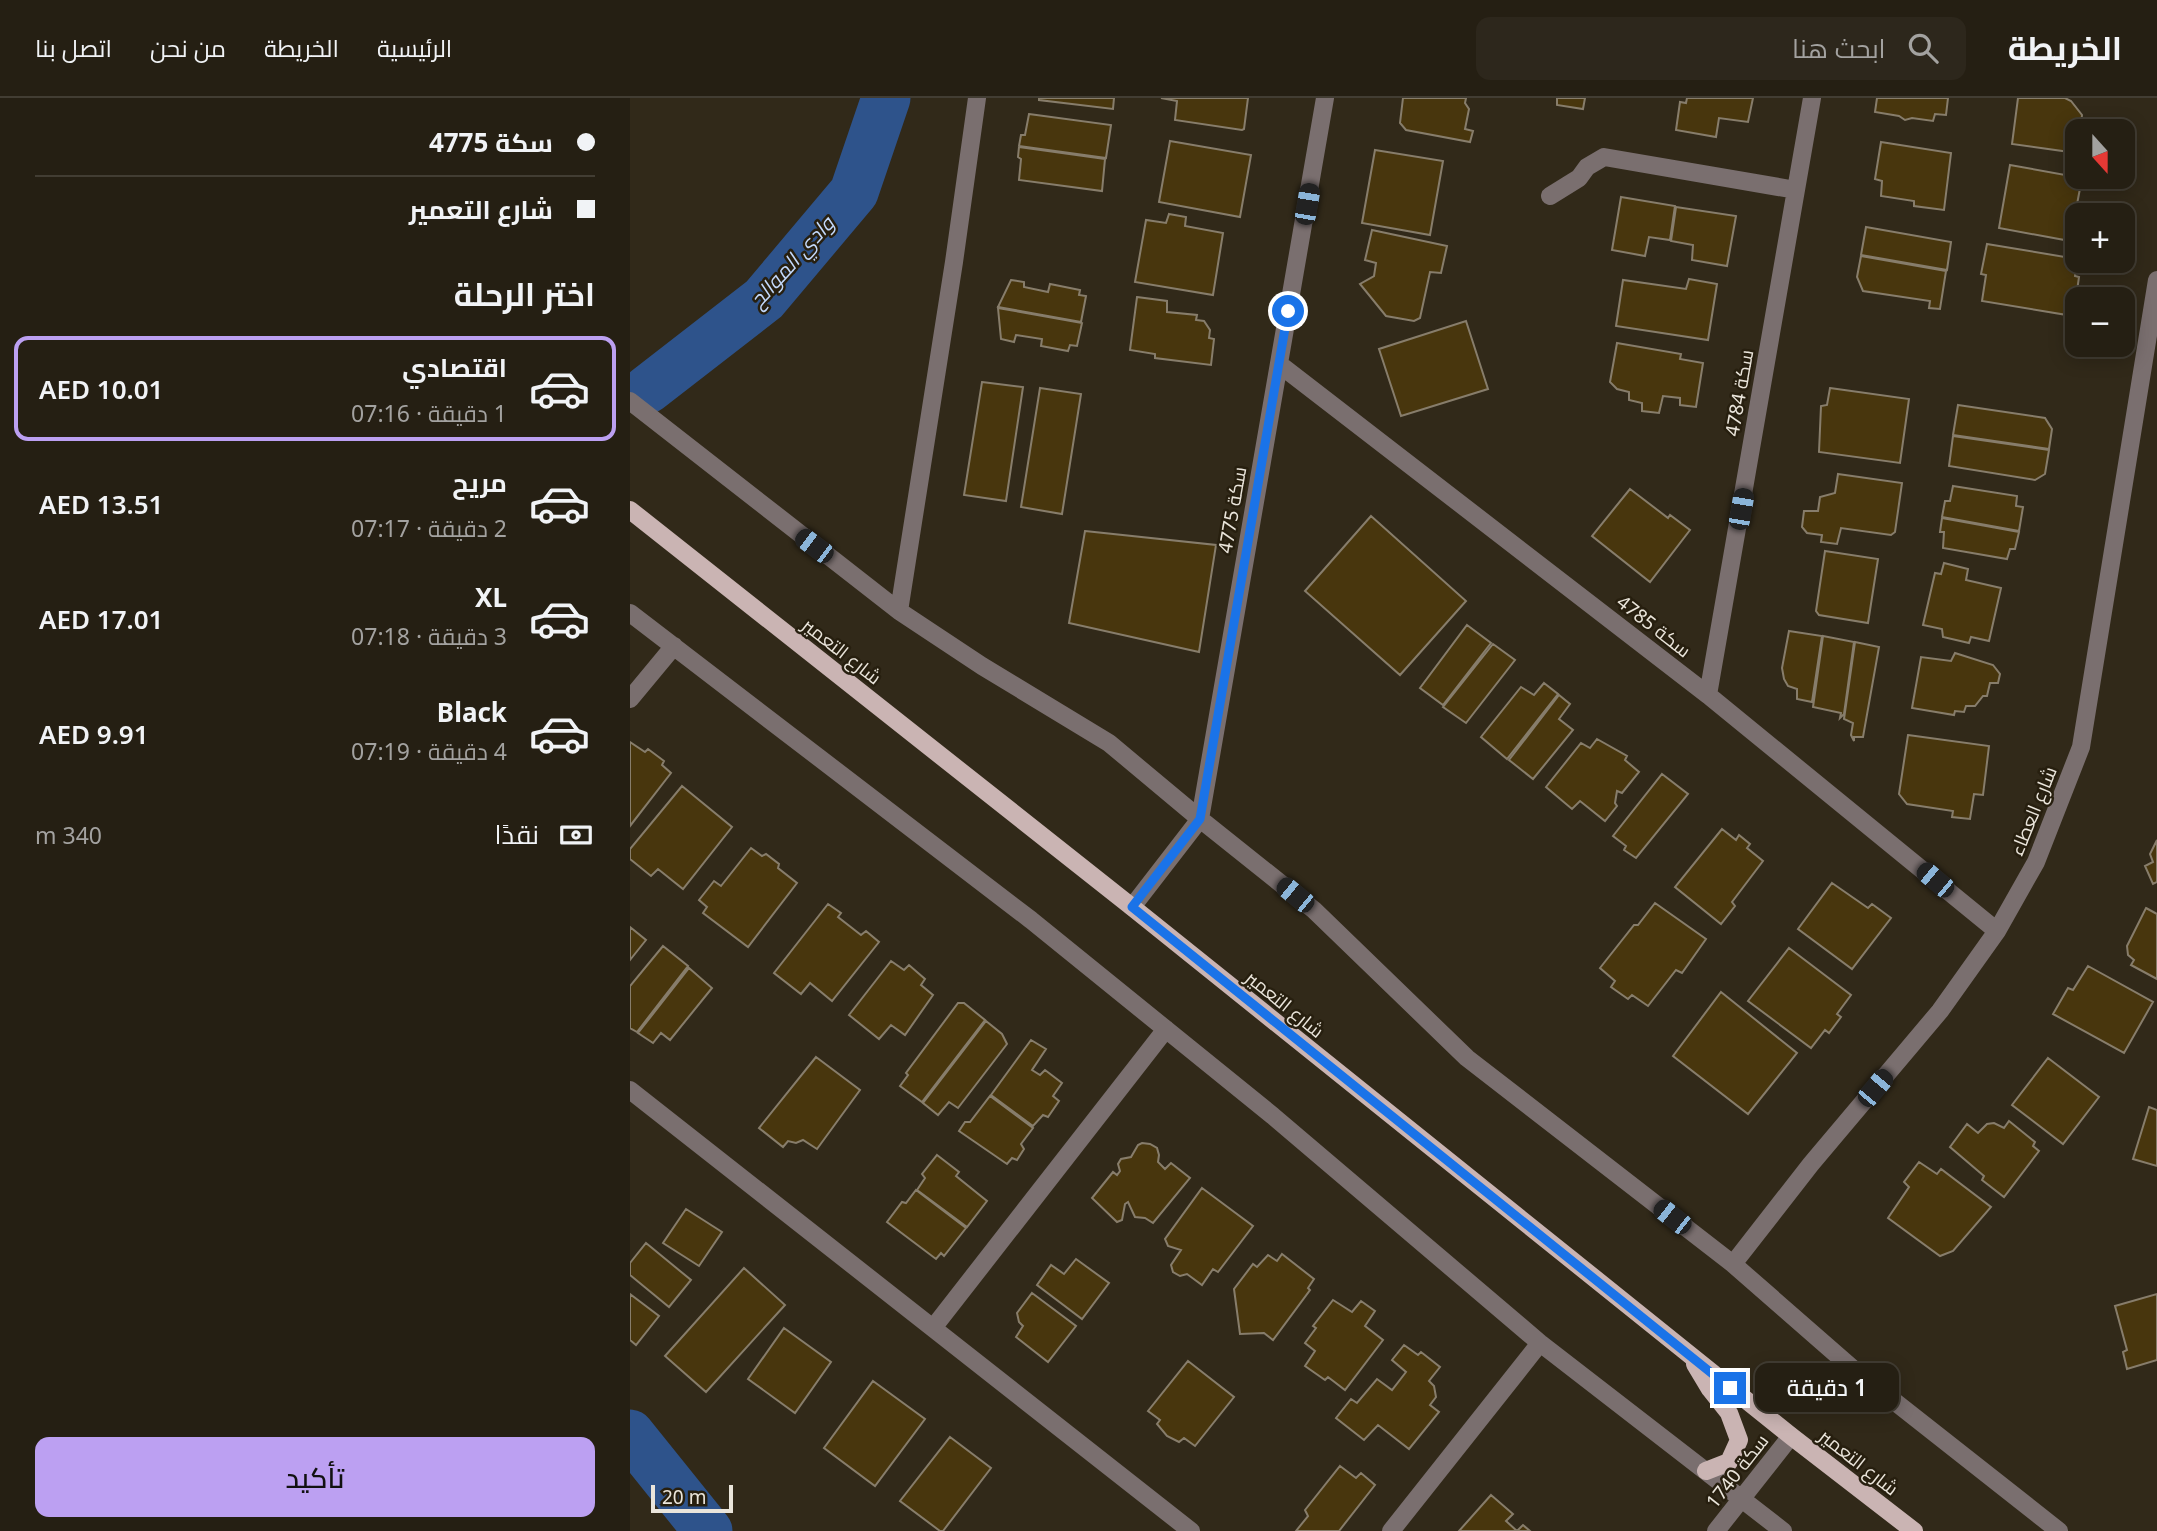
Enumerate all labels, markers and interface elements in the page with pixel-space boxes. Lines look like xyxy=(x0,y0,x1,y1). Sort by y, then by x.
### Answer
search box xyxy=(1476,17,1966,80)
text: الخريطة xyxy=(2008,25,2122,70)
icon: search xyxy=(1904,29,1942,67)
text: ابحث هنا xyxy=(1792,30,1886,66)
text: اتصل بنا xyxy=(35,31,112,64)
text: من نحن xyxy=(150,31,226,64)
text: الخريطة xyxy=(264,31,339,64)
text: الرئيسية xyxy=(377,31,452,64)
north arrow xyxy=(2065,119,2135,189)
map controls xyxy=(2065,119,2135,357)
text: سكة 4775 xyxy=(429,124,553,160)
car xyxy=(1294,181,1321,227)
text: شارع التعمير xyxy=(409,191,553,227)
button: + xyxy=(2065,203,2135,273)
water label: وادي الموالح xyxy=(742,209,844,316)
text: اختر الرحلة xyxy=(454,272,595,315)
button: − xyxy=(2065,287,2135,357)
route start xyxy=(1272,295,1304,327)
street label: سكة 4784 xyxy=(1719,348,1759,438)
text: اقتصادي xyxy=(402,349,507,385)
icon: car xyxy=(528,357,591,420)
text: AED 10.01 xyxy=(39,371,163,407)
text: 1 دقيقة · 07:16 xyxy=(351,397,507,429)
text: مريح xyxy=(452,464,507,500)
street label: سكة 4775 xyxy=(1212,465,1252,555)
icon: car xyxy=(528,472,591,535)
text: AED 13.51 xyxy=(39,486,163,522)
car xyxy=(1728,486,1755,532)
text: 2 دقيقة · 07:17 xyxy=(351,512,507,544)
car xyxy=(791,525,838,567)
text: XL xyxy=(475,579,507,615)
icon: car xyxy=(528,587,591,650)
street label: سكة 4785 xyxy=(1611,589,1697,663)
text: AED 17.01 xyxy=(39,601,163,637)
street label: شارع التعمير xyxy=(796,611,887,691)
text: 3 دقيقة · 07:18 xyxy=(351,620,507,652)
text: Black xyxy=(437,694,507,730)
icon: car xyxy=(528,702,591,765)
text: AED 9.91 xyxy=(39,716,149,752)
text: 4 دقيقة · 07:19 xyxy=(351,735,507,767)
street label: شارع العطاء xyxy=(2003,762,2064,860)
text: نقدًا xyxy=(495,816,539,852)
icon: cash xyxy=(557,816,595,854)
text: 340 m xyxy=(35,819,102,851)
car xyxy=(1913,858,1958,902)
car xyxy=(1273,874,1318,916)
street label: شارع التعمير xyxy=(1239,964,1330,1044)
car xyxy=(1854,1065,1897,1111)
car xyxy=(1649,1196,1696,1238)
callout: 1 دقيقة xyxy=(1754,1364,1898,1412)
text: 1 دقيقة xyxy=(1787,1371,1867,1403)
route end xyxy=(1714,1372,1746,1404)
street label: شارع التعمير xyxy=(1813,1422,1904,1502)
street label: سكة 1740 xyxy=(1700,1428,1774,1514)
button: تأكيد xyxy=(35,1437,595,1517)
scale bar xyxy=(651,1482,733,1514)
text: 20 m xyxy=(662,1484,706,1510)

